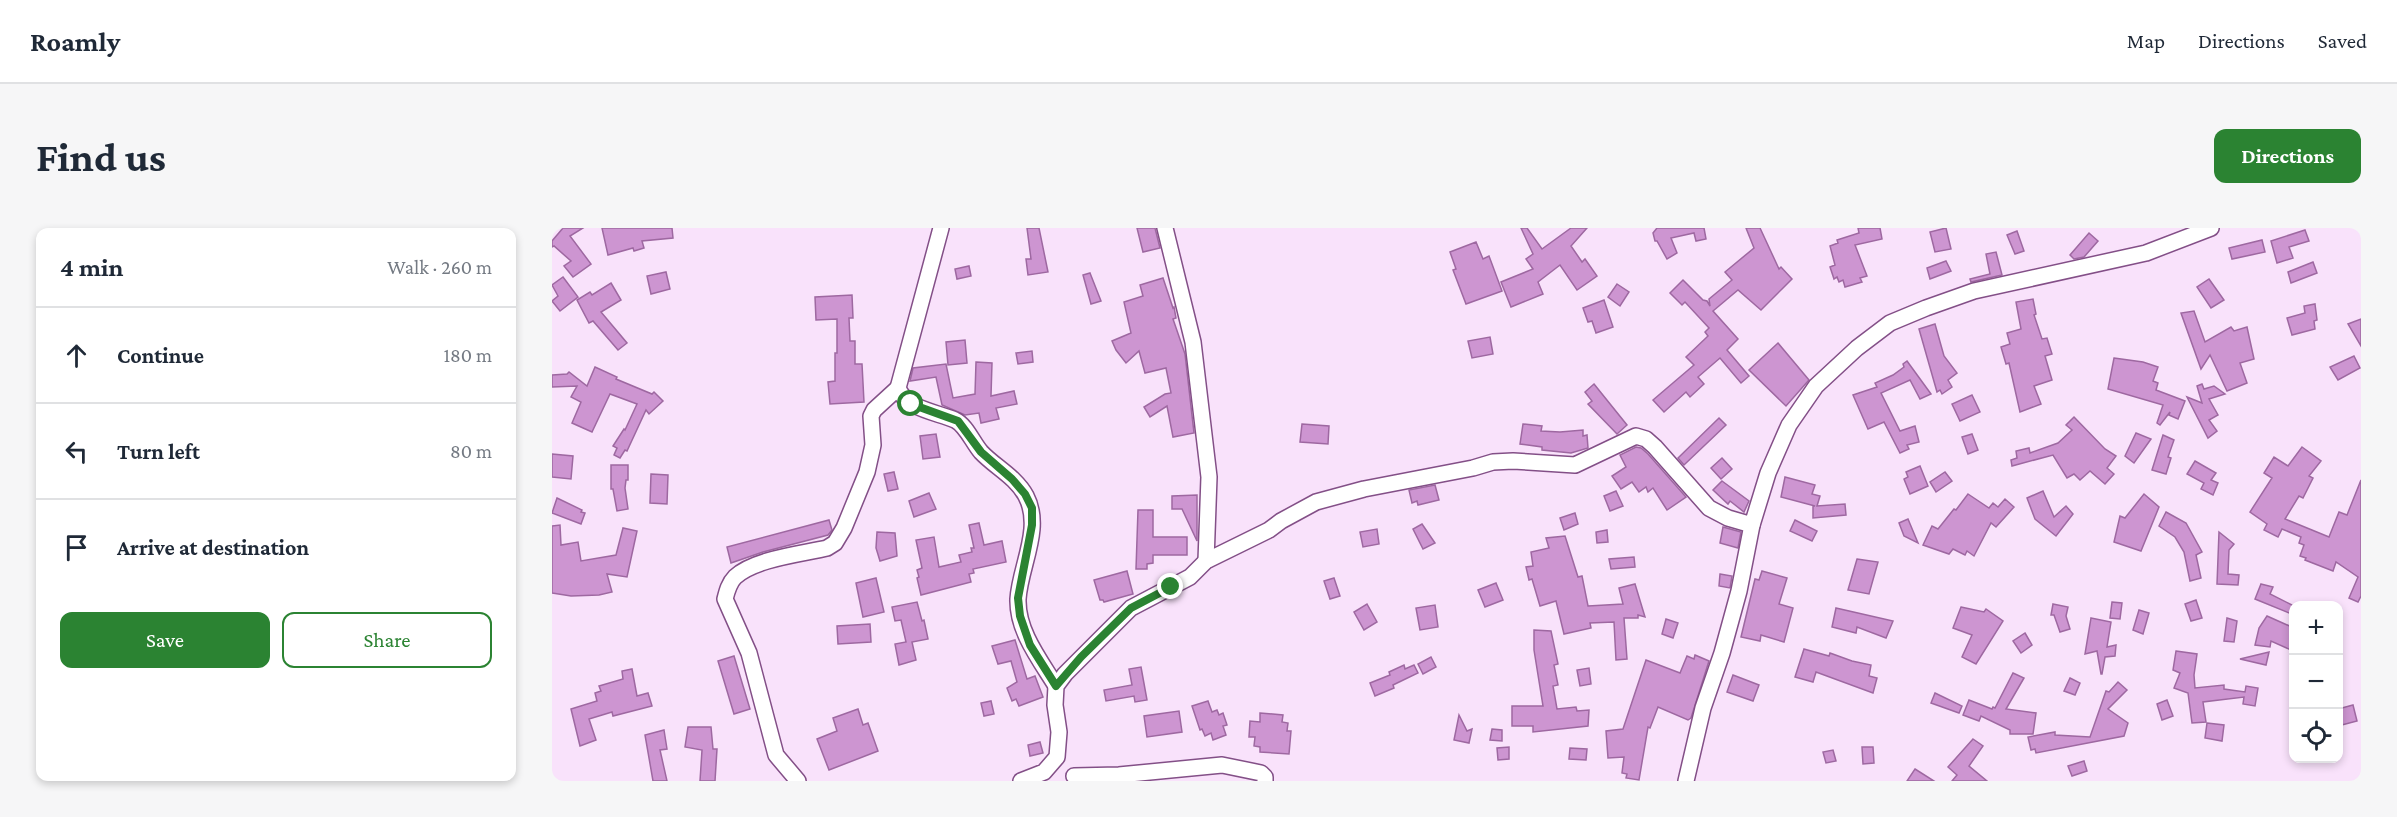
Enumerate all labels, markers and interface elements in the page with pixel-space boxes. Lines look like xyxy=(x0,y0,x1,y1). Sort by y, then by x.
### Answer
text: Roamly xyxy=(30,26,120,57)
text: Map xyxy=(2127,29,2165,53)
text: Directions xyxy=(2198,29,2285,53)
text: Saved xyxy=(2318,29,2367,53)
button: Directions xyxy=(2214,129,2361,183)
text: Find us xyxy=(36,133,166,180)
text: 4 min xyxy=(60,253,124,282)
text: Walk · 260 m xyxy=(387,256,492,278)
icon: ahead xyxy=(60,339,93,372)
text: Continue xyxy=(117,343,204,368)
text: 180 m xyxy=(443,344,492,366)
route start xyxy=(897,390,923,416)
icon: left xyxy=(60,435,93,468)
text: Turn left xyxy=(117,439,200,464)
text: 80 m xyxy=(450,440,492,462)
icon: arrive xyxy=(60,531,93,564)
text: Arrive at destination xyxy=(117,535,309,560)
route end xyxy=(1157,573,1183,599)
map controls xyxy=(2289,601,2343,763)
button: + xyxy=(2289,601,2343,655)
button: Save xyxy=(60,612,270,668)
button: Share xyxy=(282,612,492,668)
button: − xyxy=(2289,655,2343,709)
button: locate xyxy=(2289,709,2343,763)

